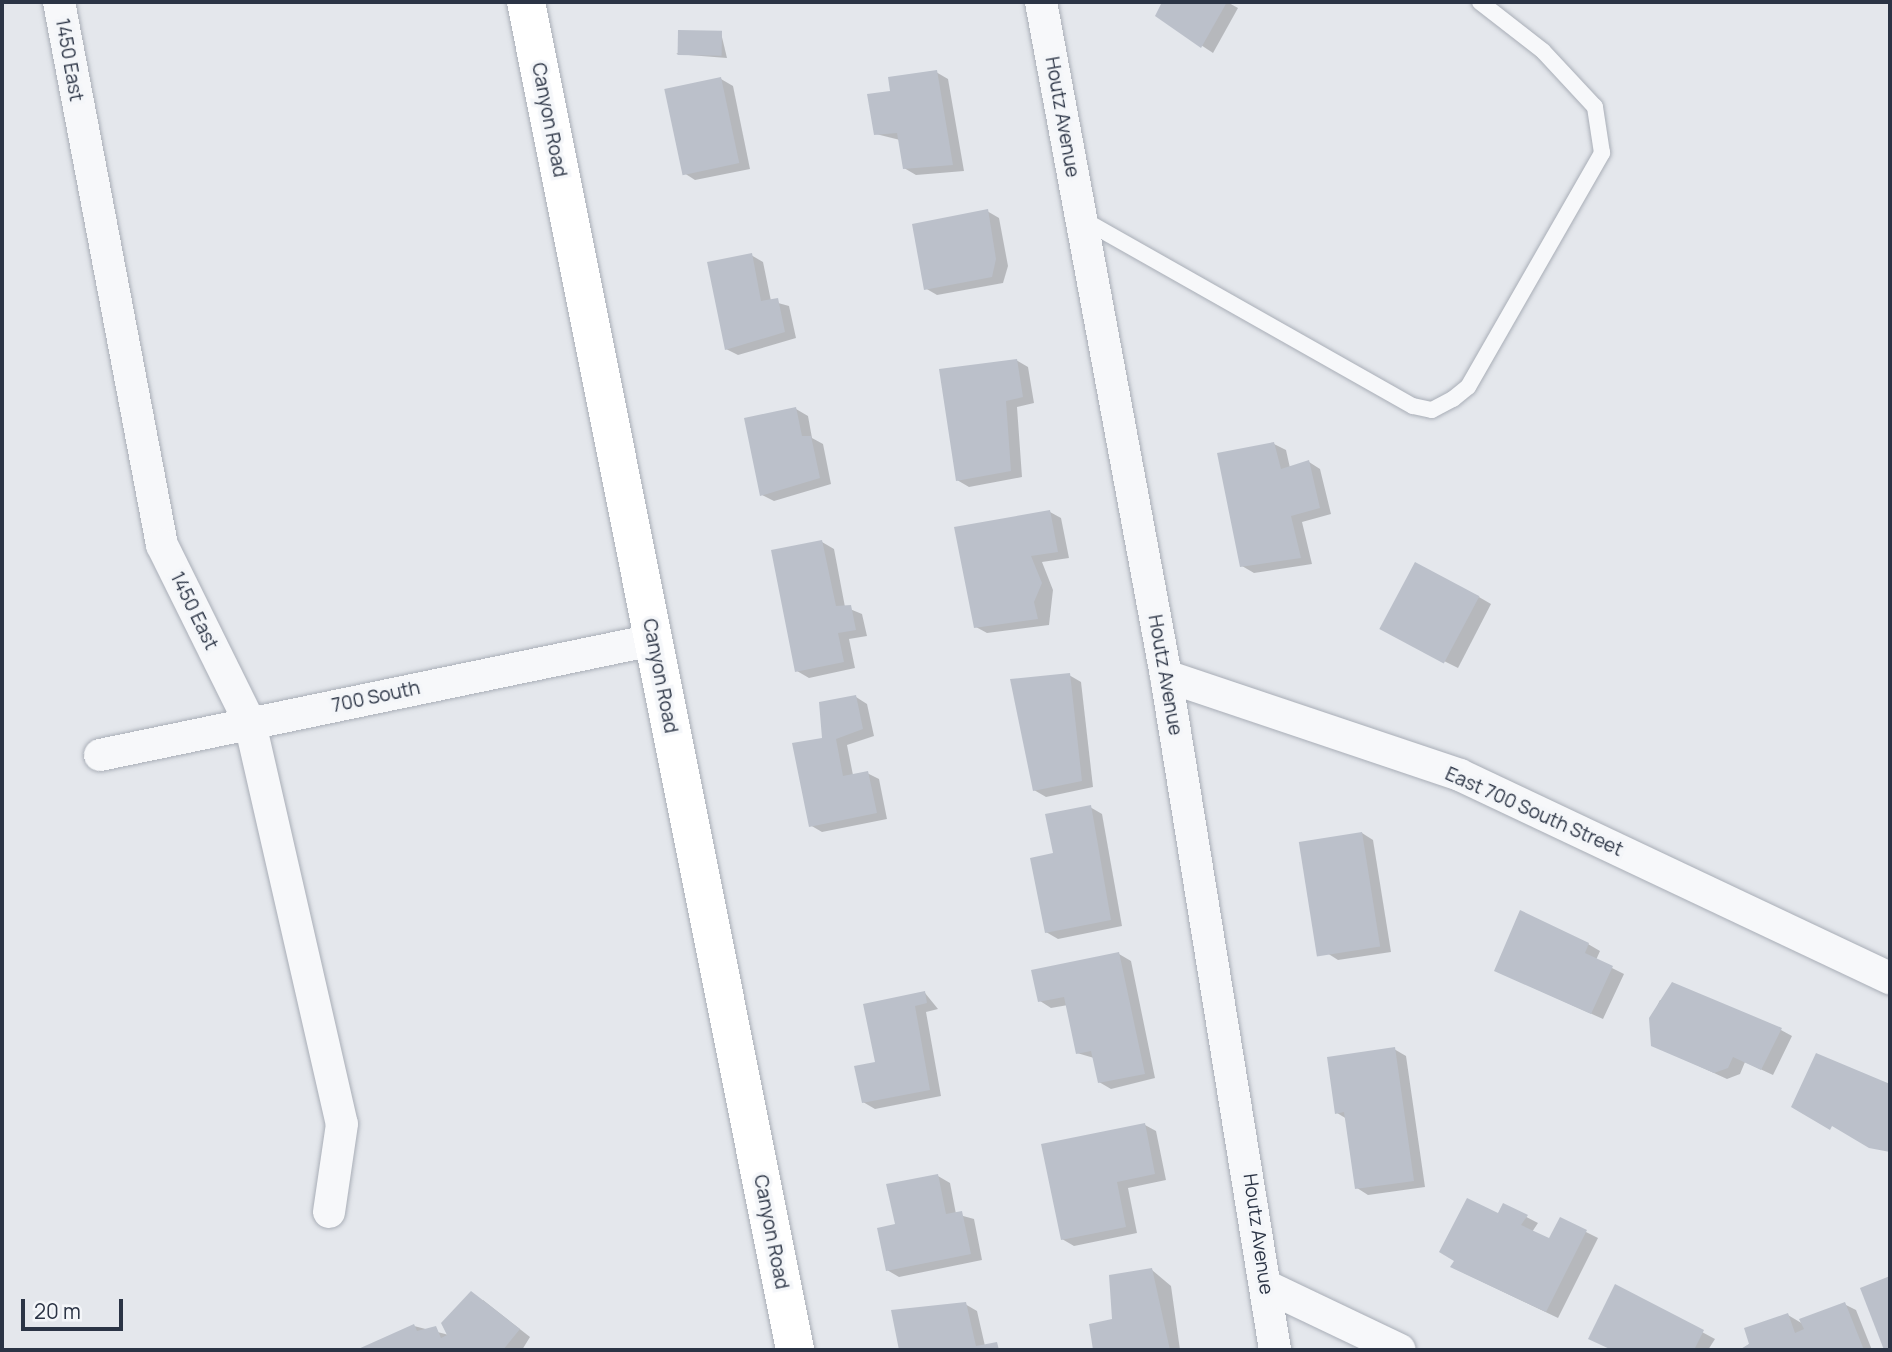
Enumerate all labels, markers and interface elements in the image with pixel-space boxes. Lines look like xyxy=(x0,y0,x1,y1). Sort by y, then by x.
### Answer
street label: 1450 East xyxy=(50,17,88,103)
street label: Houtz Avenue xyxy=(1040,55,1084,179)
street label: Canyon Road xyxy=(527,61,571,179)
street label: 1450 East xyxy=(165,568,223,654)
street label: Houtz Avenue xyxy=(1143,613,1187,737)
street label: Canyon Road xyxy=(638,617,682,735)
street label: 700 South xyxy=(330,677,422,717)
street label: East 700 South Street xyxy=(1442,763,1626,861)
street label: Houtz Avenue xyxy=(1238,1172,1278,1296)
street label: Canyon Road xyxy=(749,1173,793,1291)
scale bar xyxy=(24,1286,126,1330)
text: 20 m xyxy=(34,1297,81,1325)

